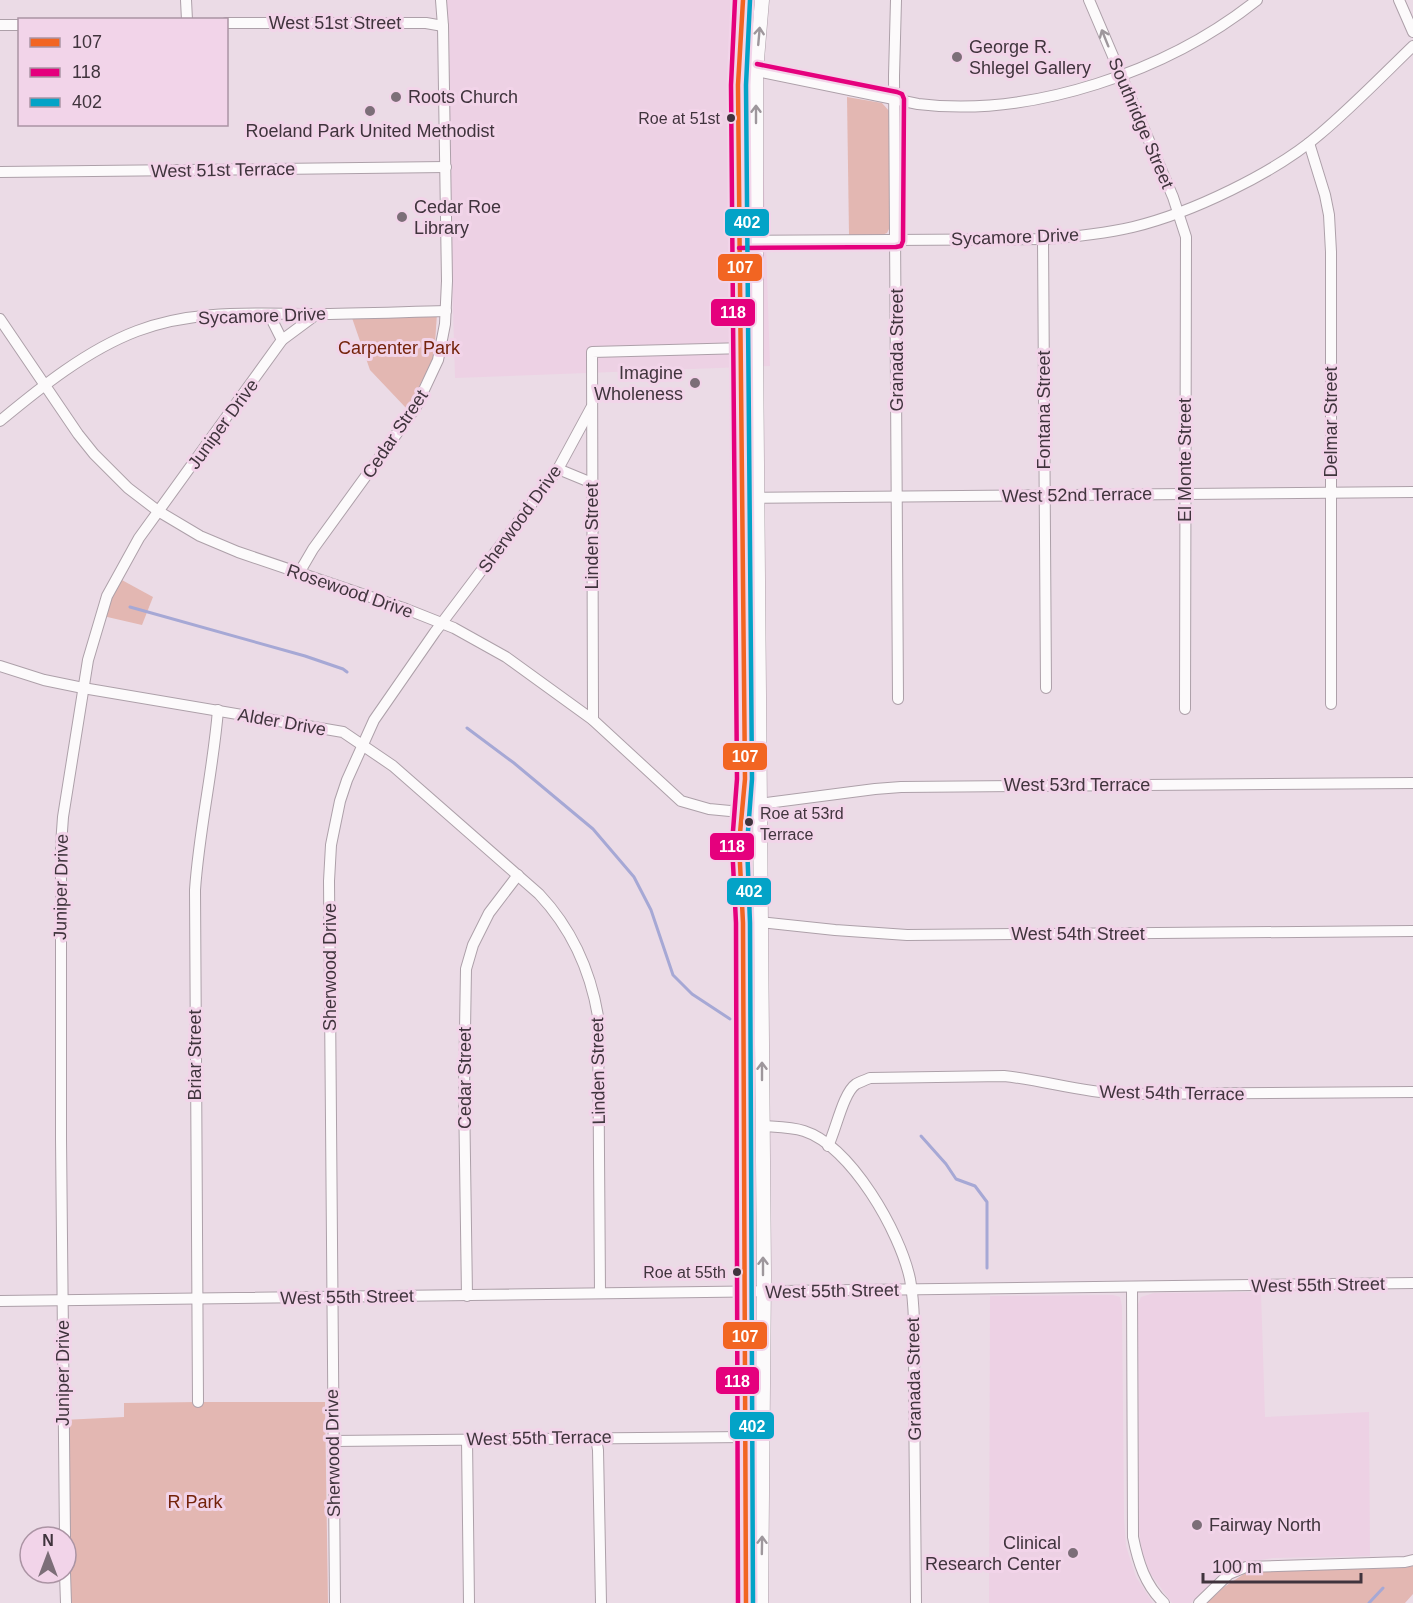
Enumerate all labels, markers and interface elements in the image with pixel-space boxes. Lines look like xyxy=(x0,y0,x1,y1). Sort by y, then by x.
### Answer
street label: West 51st Street xyxy=(269,13,401,33)
legend xyxy=(18,18,228,126)
one-way arrow xyxy=(754,26,765,46)
one-way arrow xyxy=(1099,29,1110,48)
text: 107 xyxy=(72,32,102,52)
place label: George R. Shlegel Gallery xyxy=(969,37,1091,78)
marker: George R. Shlegel Gallery xyxy=(950,50,964,64)
street label: Southridge Street xyxy=(1104,55,1178,191)
text: 118 xyxy=(72,62,101,82)
place label: Roots Church xyxy=(408,87,518,107)
marker: Roots Church xyxy=(389,90,403,104)
text: 402 xyxy=(72,92,102,112)
marker: Roeland Park United Methodist xyxy=(363,104,377,118)
one-way arrow xyxy=(750,104,762,124)
place label: Roe at 51st xyxy=(638,110,721,127)
marker: Roe at 51st xyxy=(725,112,737,124)
place label: Roeland Park United Methodist xyxy=(245,121,495,141)
street label: West 51st Terrace xyxy=(151,159,295,181)
place label: Cedar Roe Library xyxy=(414,197,501,238)
line badge: 402 xyxy=(724,208,770,237)
marker: Cedar Roe Library xyxy=(395,210,409,224)
text: 402 xyxy=(734,214,760,231)
street label: Sycamore Drive xyxy=(951,225,1079,249)
line badge: 107 xyxy=(717,253,763,282)
text: 107 xyxy=(727,259,753,276)
street label: Granada Street xyxy=(887,288,907,412)
line badge: 118 xyxy=(710,298,756,327)
street label: Sycamore Drive xyxy=(198,304,326,328)
text: 118 xyxy=(720,304,746,321)
park label: Carpenter Park xyxy=(338,338,461,358)
street label: Fontana Street xyxy=(1034,350,1054,470)
place label: Imagine Wholeness xyxy=(594,363,683,404)
street label: Delmar Street xyxy=(1321,366,1341,478)
street label: Juniper Drive xyxy=(184,375,262,473)
marker: Imagine Wholeness xyxy=(688,376,702,390)
street label: Cedar Street xyxy=(358,386,432,482)
street label: El Monte Street xyxy=(1175,398,1195,522)
street label: Sherwood Drive xyxy=(474,461,566,577)
street label: Linden Street xyxy=(582,482,602,590)
street label: West 52nd Terrace xyxy=(1002,484,1152,506)
street label: Rosewood Drive xyxy=(284,560,416,622)
street label: Alder Drive xyxy=(236,704,328,740)
line badge: 107 xyxy=(722,742,768,771)
text: 107 xyxy=(732,748,758,765)
street label: West 53rd Terrace xyxy=(1004,775,1150,795)
place label: Roe at 53rd Terrace xyxy=(760,805,844,843)
marker: Roe at 53rd Terrace xyxy=(743,816,755,828)
line badge: 118 xyxy=(709,832,755,861)
street label: Juniper Drive xyxy=(50,834,72,940)
text: 118 xyxy=(719,838,745,855)
line badge: 402 xyxy=(726,877,772,906)
text: 402 xyxy=(736,883,762,900)
street label: Sherwood Drive xyxy=(320,903,340,1031)
street label: West 54th Street xyxy=(1011,924,1145,944)
street label: Briar Street xyxy=(185,1009,205,1101)
street label: Linden Street xyxy=(587,1017,609,1125)
street label: Cedar Street xyxy=(455,1027,475,1129)
one-way arrow xyxy=(756,1061,768,1081)
street label: West 54th Terrace xyxy=(1099,1082,1245,1104)
one-way arrow xyxy=(758,1256,769,1276)
place label: Roe at 55th xyxy=(643,1264,726,1281)
marker: Roe at 55th xyxy=(731,1266,743,1278)
street label: West 55th Street xyxy=(1251,1274,1385,1296)
street label: West 55th Street xyxy=(765,1280,899,1302)
street label: West 55th Street xyxy=(280,1286,414,1308)
street label: Granada Street xyxy=(903,1317,925,1441)
street label: Juniper Drive xyxy=(53,1320,73,1426)
line badge: 107 xyxy=(722,1321,768,1350)
text: 107 xyxy=(732,1328,758,1345)
line badge: 118 xyxy=(715,1366,760,1395)
text: 118 xyxy=(724,1373,750,1390)
street label: Sherwood Drive xyxy=(322,1389,344,1517)
line badge: 402 xyxy=(729,1411,775,1440)
text: 402 xyxy=(739,1418,765,1435)
street label: West 55th Terrace xyxy=(466,1427,612,1449)
park label: R Park xyxy=(167,1492,224,1512)
place label: Fairway North xyxy=(1209,1515,1321,1535)
marker: Fairway North xyxy=(1190,1518,1204,1532)
north arrow xyxy=(18,1525,78,1585)
text: N xyxy=(42,1532,54,1549)
place label: Clinical Research Center xyxy=(925,1533,1061,1574)
one-way arrow xyxy=(756,1535,768,1555)
marker: Clinical Research Center xyxy=(1066,1546,1080,1560)
scale bar xyxy=(1203,1546,1360,1584)
text: 100 m xyxy=(1212,1557,1262,1577)

